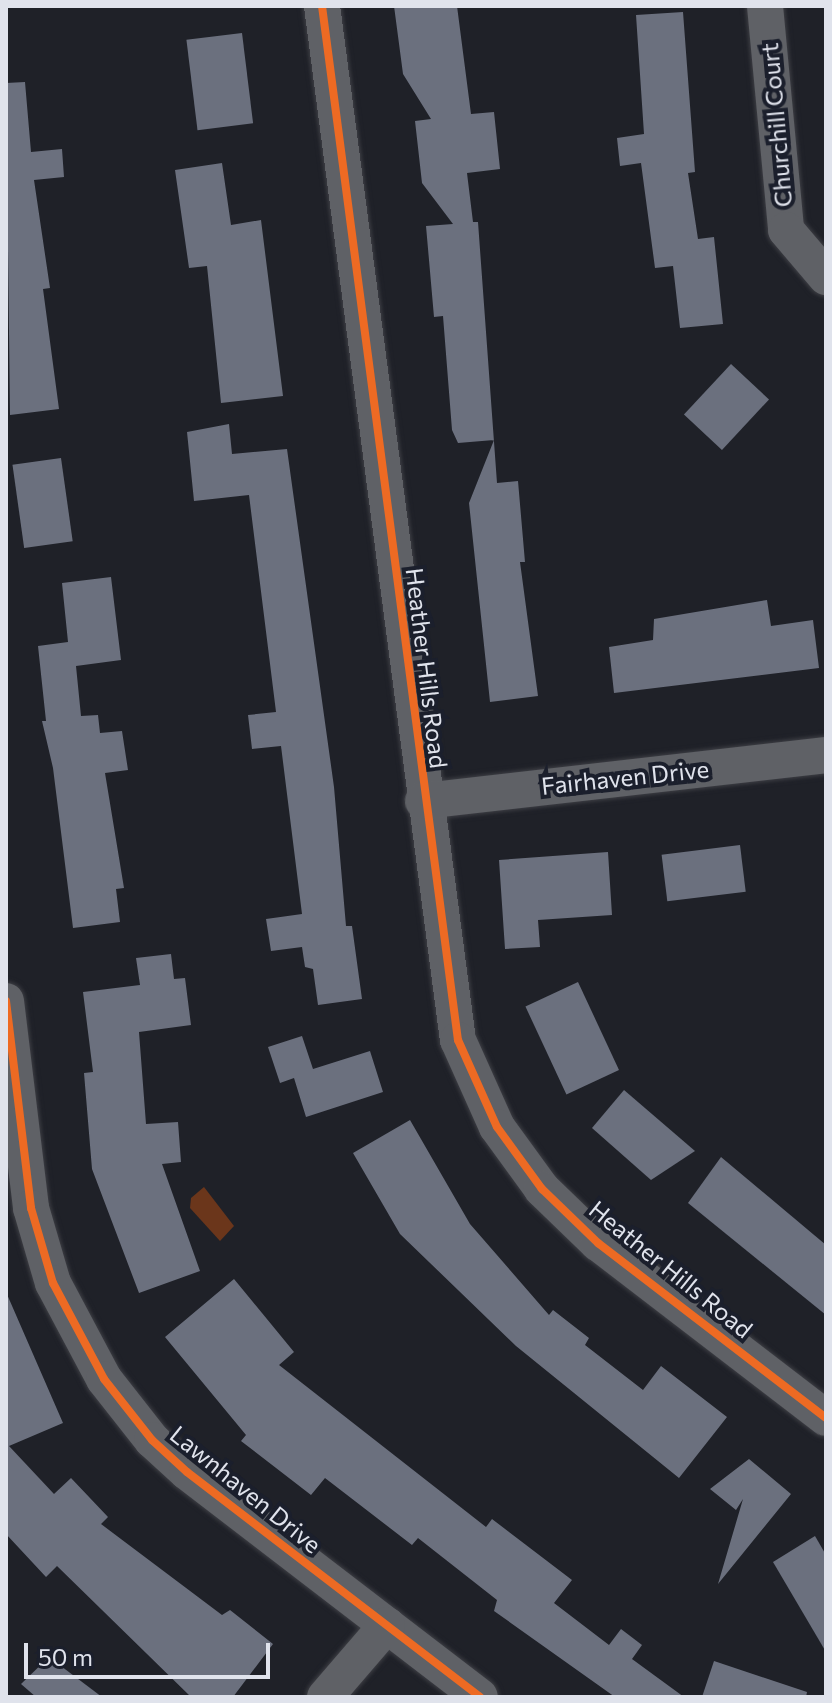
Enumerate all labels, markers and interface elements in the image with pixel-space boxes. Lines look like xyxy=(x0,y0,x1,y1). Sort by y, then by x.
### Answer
street label: Churchill Court xyxy=(754,42,798,208)
street label: Heather Hills Road xyxy=(400,566,454,770)
street label: Fairhaven Drive xyxy=(540,754,710,800)
street label: Heather Hills Road xyxy=(584,1194,758,1344)
street label: Lawnhaven Drive xyxy=(165,1419,327,1559)
scale bar xyxy=(28,1627,274,1677)
text: 50 m xyxy=(38,1642,93,1671)

